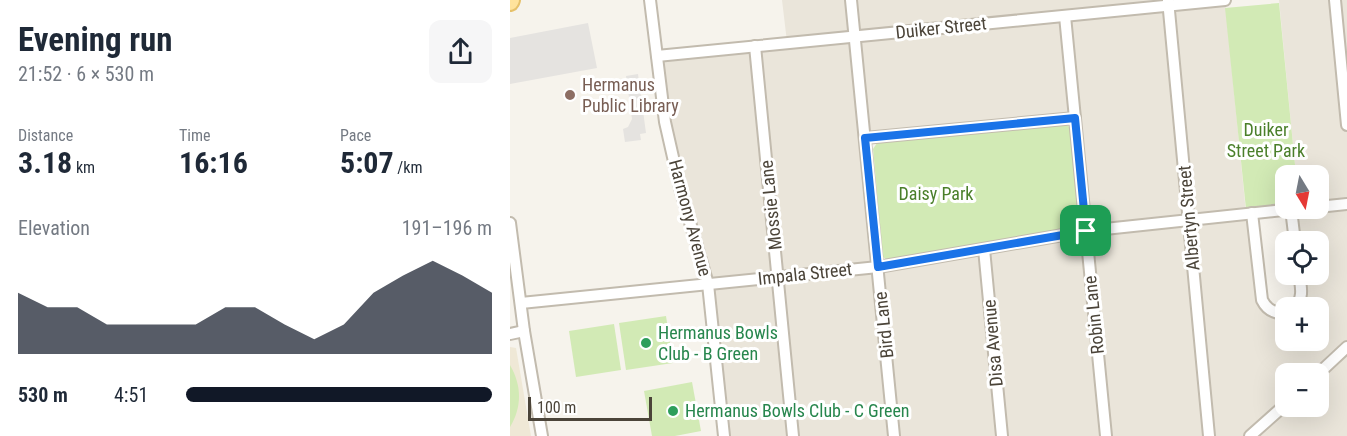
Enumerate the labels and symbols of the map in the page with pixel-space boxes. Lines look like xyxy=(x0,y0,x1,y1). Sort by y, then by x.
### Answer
street label: Duiker Street xyxy=(894,12,987,43)
place label: Hermanus Public Library xyxy=(582,74,679,116)
marker: Hermanus Public Library xyxy=(563,88,577,102)
park label: Duiker Street Park xyxy=(1227,119,1305,161)
street label: Harmony Avenue xyxy=(665,157,716,279)
street label: Mossie Lane xyxy=(755,159,786,251)
street label: Albertyn Street xyxy=(1173,165,1204,272)
north arrow xyxy=(1275,165,1329,219)
park label: Daisy Park xyxy=(899,183,973,204)
pin xyxy=(1060,205,1111,256)
street label: Impala Street xyxy=(757,258,853,289)
street label: Robin Lane xyxy=(1079,275,1108,355)
street label: Bird Lane xyxy=(870,291,897,359)
street label: Disa Avenue xyxy=(978,299,1007,387)
place label: Hermanus Bowls Club - B Green xyxy=(658,322,778,364)
marker: Hermanus Bowls Club - B Green xyxy=(639,336,653,350)
scale bar xyxy=(528,394,652,422)
place label: Hermanus Bowls Club - C Green xyxy=(685,400,910,421)
marker: Hermanus Bowls Club - C Green xyxy=(666,404,680,418)

